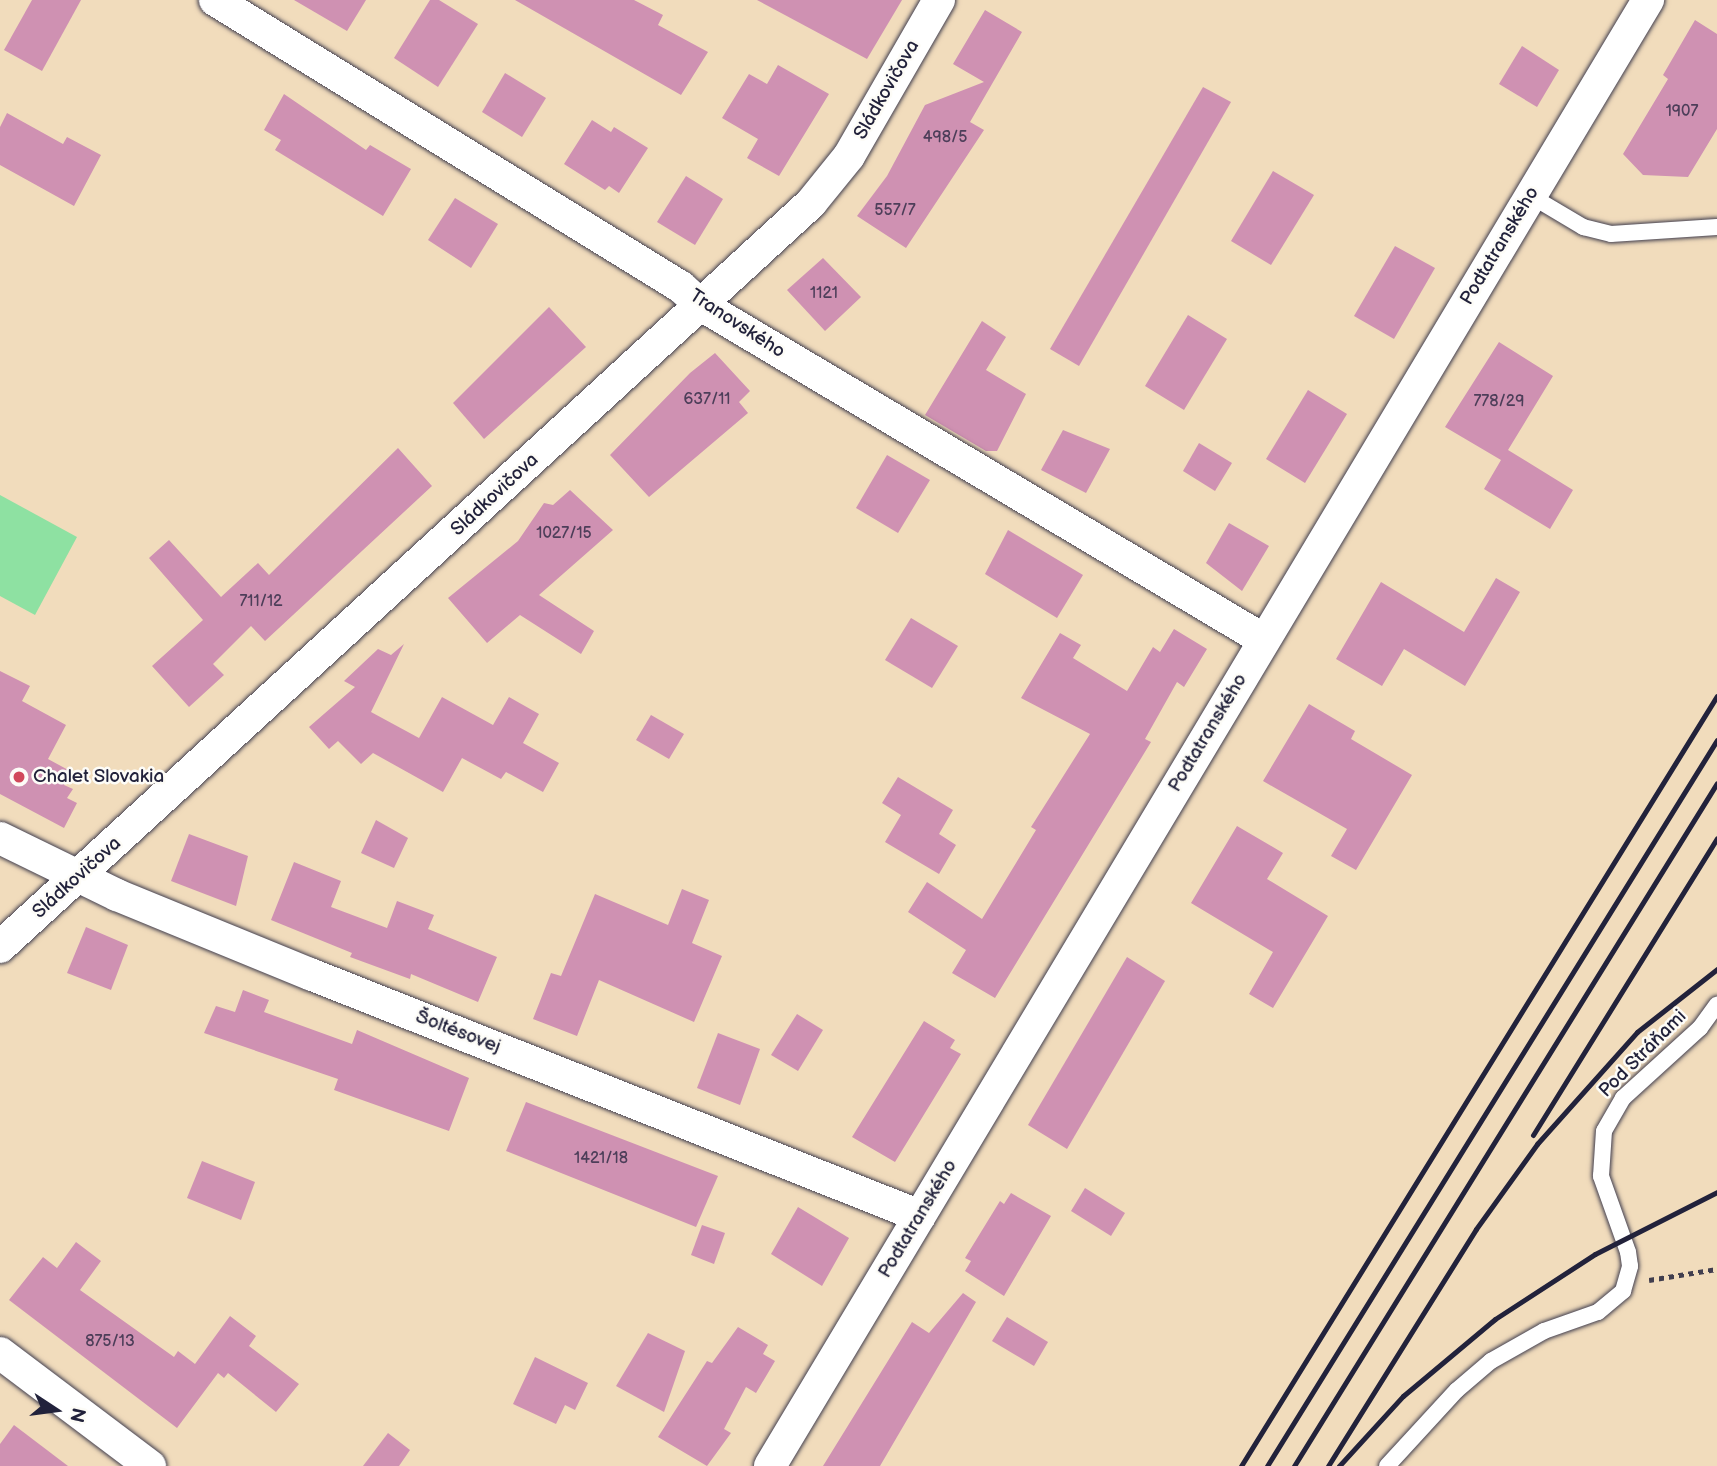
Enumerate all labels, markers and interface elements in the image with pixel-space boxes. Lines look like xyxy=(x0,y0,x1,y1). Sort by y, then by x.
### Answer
street label: Sládkovičova xyxy=(849,36,925,144)
house number: 1907 xyxy=(1666,102,1698,122)
house number: 498/5 xyxy=(923,128,967,148)
street label: Podtatranského xyxy=(1456,183,1544,309)
house number: 557/7 xyxy=(874,201,916,221)
house number: 1121 xyxy=(810,284,838,304)
street label: Tranovského xyxy=(685,285,789,363)
house number: 637/11 xyxy=(683,390,731,410)
house number: 778/29 xyxy=(1474,392,1524,412)
street label: Sládkovičova xyxy=(447,449,543,541)
house number: 1027/15 xyxy=(536,524,592,544)
house number: 711/12 xyxy=(239,592,283,612)
street label: Podtatranského xyxy=(1164,670,1252,796)
place label: Chalet Slovakia xyxy=(33,766,165,788)
marker: Chalet Slovakia xyxy=(11,769,27,785)
street label: Sládkovičova xyxy=(28,832,126,924)
street label: Šoltésovej xyxy=(412,1005,504,1059)
street label: Pod Stráňami xyxy=(1594,1005,1692,1103)
house number: 1421/18 xyxy=(574,1149,628,1169)
street label: Podtatranského xyxy=(874,1156,962,1282)
house number: 875/13 xyxy=(85,1332,135,1352)
north arrow xyxy=(21,1375,91,1445)
text: N xyxy=(64,1405,90,1424)

